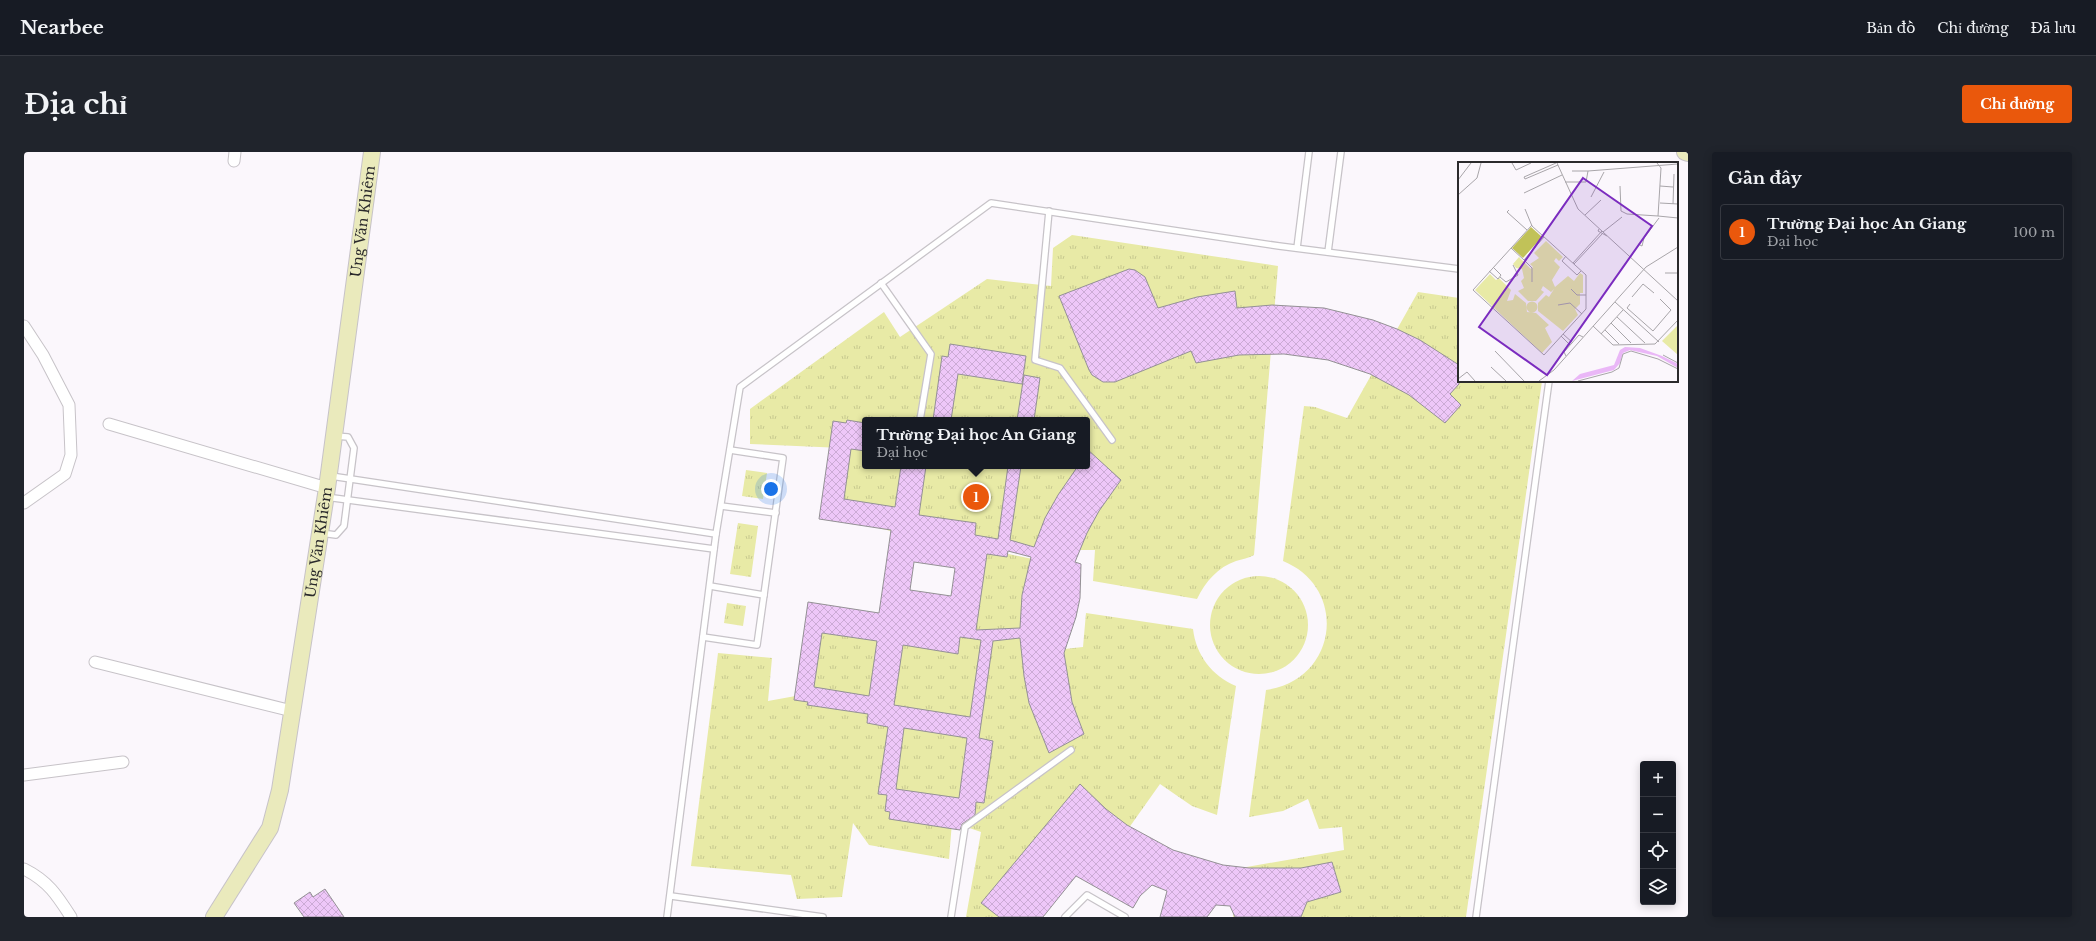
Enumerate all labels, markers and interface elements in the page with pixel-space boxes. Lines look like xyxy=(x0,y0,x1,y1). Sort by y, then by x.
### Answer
text: Nearbee xyxy=(20,16,104,39)
text: Bản đồ xyxy=(1866,19,1915,37)
text: Chỉ đường xyxy=(1937,19,2009,37)
text: Đã lưu xyxy=(2031,19,2076,37)
button: Chỉ đường xyxy=(1962,85,2072,123)
text: Địa chỉ xyxy=(24,87,127,122)
inset map xyxy=(1458,162,1678,382)
street label: Ung Văn Khiêm xyxy=(346,164,379,278)
text: Gần đây xyxy=(1728,168,1802,189)
text: Trường Đại học An Giang xyxy=(1767,214,1966,233)
text: 1 xyxy=(1739,224,1745,241)
text: 100 m xyxy=(2013,224,2055,241)
text: Đại học xyxy=(1767,233,1818,250)
popup xyxy=(862,417,1090,469)
text: Trường Đại học An Giang xyxy=(876,425,1076,444)
text: Đại học xyxy=(876,444,928,461)
your location xyxy=(761,479,781,499)
pin: 1 xyxy=(963,482,989,512)
street label: Ung Văn Khiêm xyxy=(301,485,336,599)
map controls xyxy=(1640,761,1676,905)
button: + xyxy=(1640,761,1676,797)
button: − xyxy=(1640,797,1676,833)
button: locate xyxy=(1640,833,1676,869)
button: layers xyxy=(1640,869,1676,905)

